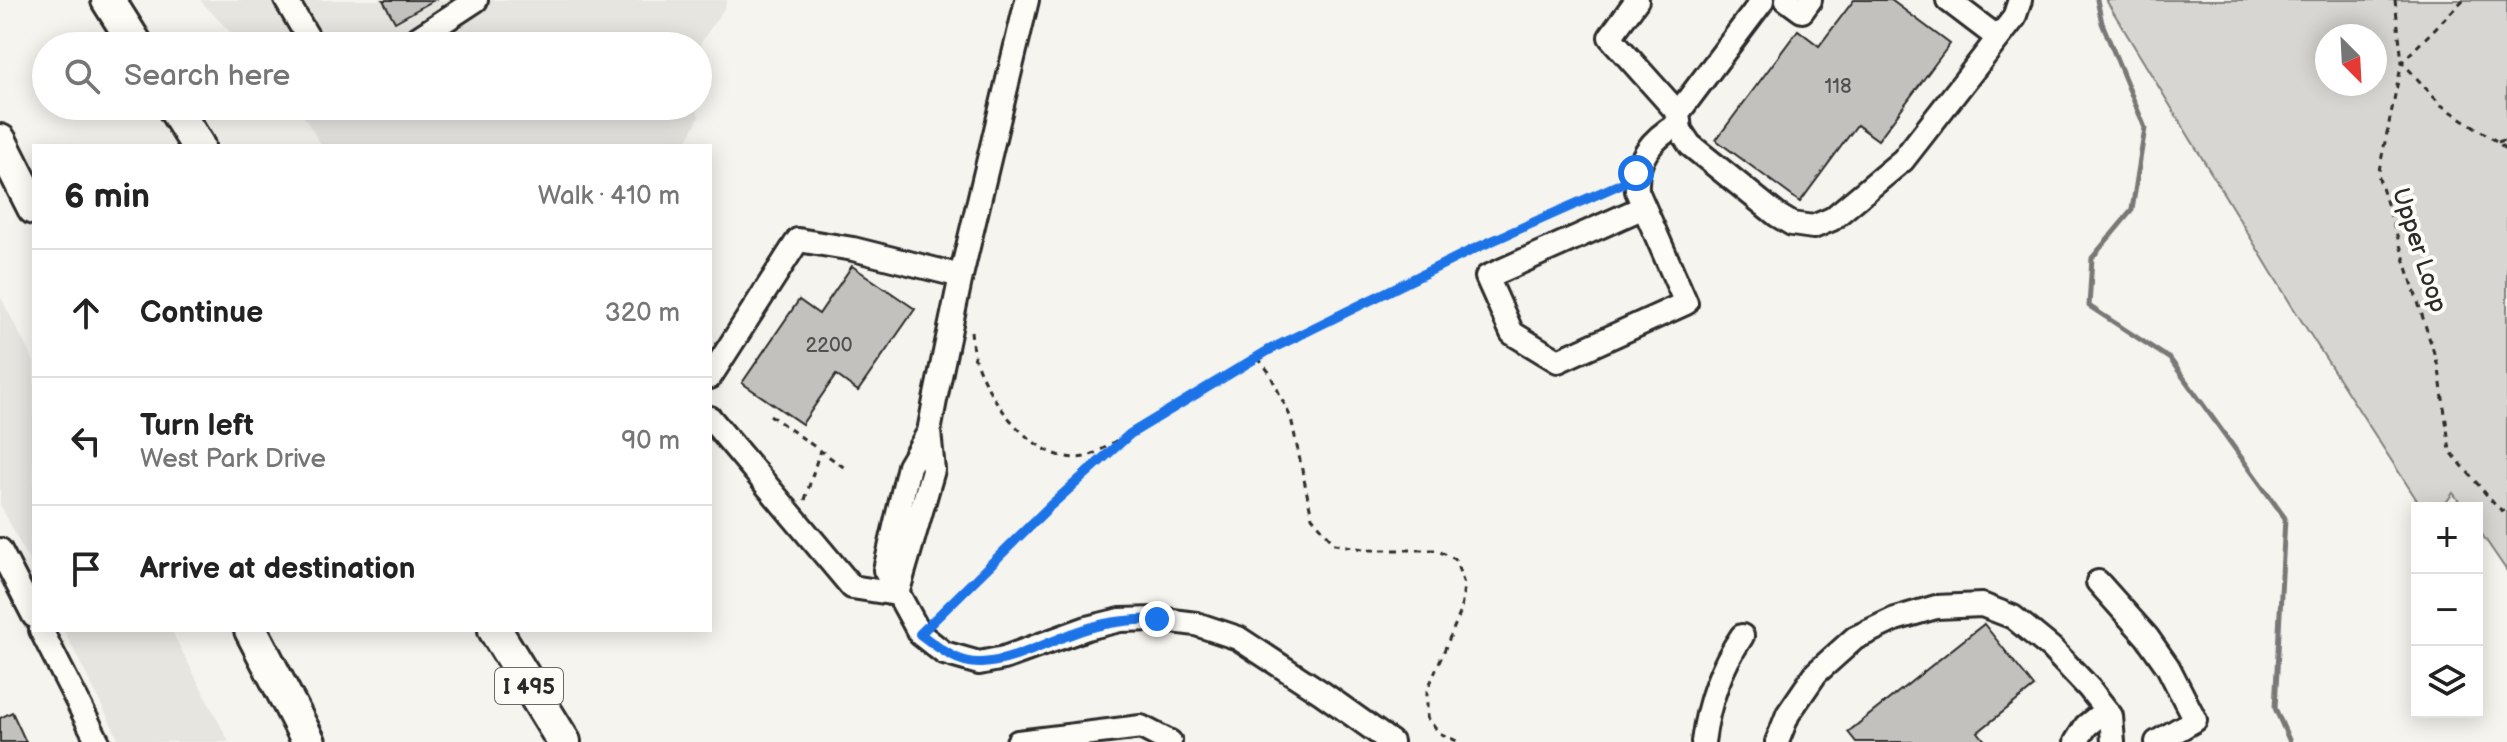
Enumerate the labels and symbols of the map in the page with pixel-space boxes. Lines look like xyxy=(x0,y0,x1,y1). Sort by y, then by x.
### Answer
north arrow xyxy=(2315,24,2387,96)
house number: 118 xyxy=(1824,75,1852,99)
route start xyxy=(1618,155,1654,191)
street label: Upper Loop xyxy=(2386,184,2453,316)
house number: 2200 xyxy=(805,334,853,358)
route end xyxy=(1139,601,1175,637)
road number: I 495 xyxy=(495,668,563,704)

